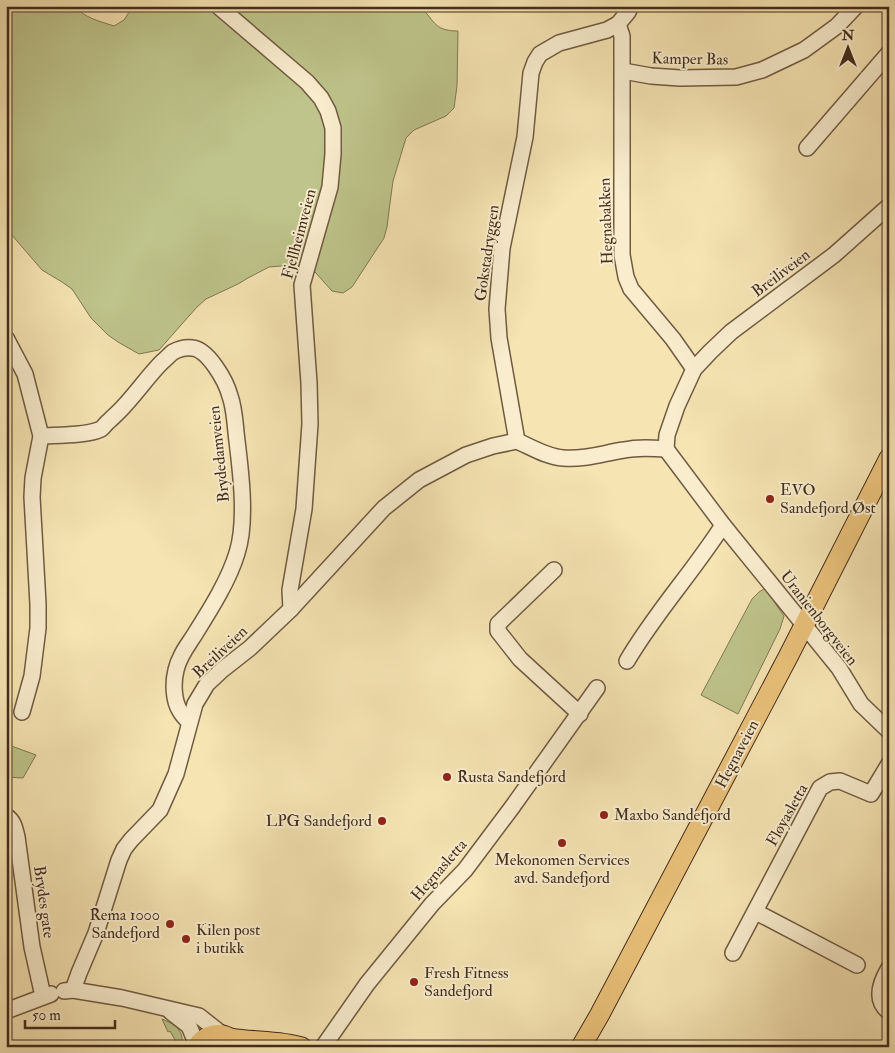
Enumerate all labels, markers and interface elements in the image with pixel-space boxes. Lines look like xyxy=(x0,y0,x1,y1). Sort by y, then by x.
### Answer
north arrow xyxy=(822,22,872,72)
text: N xyxy=(841,27,855,44)
street label: Kamper Bas xyxy=(651,48,729,71)
street label: Hegnabakken xyxy=(594,177,618,265)
street label: Fjellheimveien xyxy=(277,187,321,281)
street label: Gokstadryggen xyxy=(470,203,504,303)
street label: Breiliveien xyxy=(748,245,814,301)
street label: Brydedamveien xyxy=(204,405,234,503)
place label: EVO Sandefjord Øst xyxy=(780,480,876,518)
marker: EVO Sandefjord Øst xyxy=(764,493,776,505)
street label: Uranienborgveien xyxy=(776,567,862,669)
street label: Breiliveien xyxy=(188,621,252,683)
street label: Hegnaveien xyxy=(711,716,763,792)
place label: Rusta Sandefjord xyxy=(457,767,566,787)
marker: Rusta Sandefjord xyxy=(441,771,453,783)
street label: Fløyasletta xyxy=(762,780,813,850)
place label: Maxbo Sandefjord xyxy=(614,805,731,825)
marker: Maxbo Sandefjord xyxy=(598,809,610,821)
place label: LPG Sandefjord xyxy=(266,811,372,831)
marker: LPG Sandefjord xyxy=(376,815,388,827)
street label: Hegnasletta xyxy=(407,835,472,905)
marker: Mekonomen Services avd. Sandefjord xyxy=(556,837,568,849)
place label: Mekonomen Services avd. Sandefjord xyxy=(495,850,629,888)
street label: Brydes gate xyxy=(29,864,59,940)
place label: Rema 1000 Sandefjord xyxy=(89,905,160,943)
marker: Rema 1000 Sandefjord xyxy=(164,918,176,930)
place label: Kilen post i butikk xyxy=(196,920,260,958)
marker: Kilen post i butikk xyxy=(180,933,192,945)
place label: Fresh Fitness Sandefjord xyxy=(424,963,509,1001)
marker: Fresh Fitness Sandefjord xyxy=(408,976,420,988)
scale bar xyxy=(25,998,115,1030)
text: 50 m xyxy=(32,1006,61,1025)

